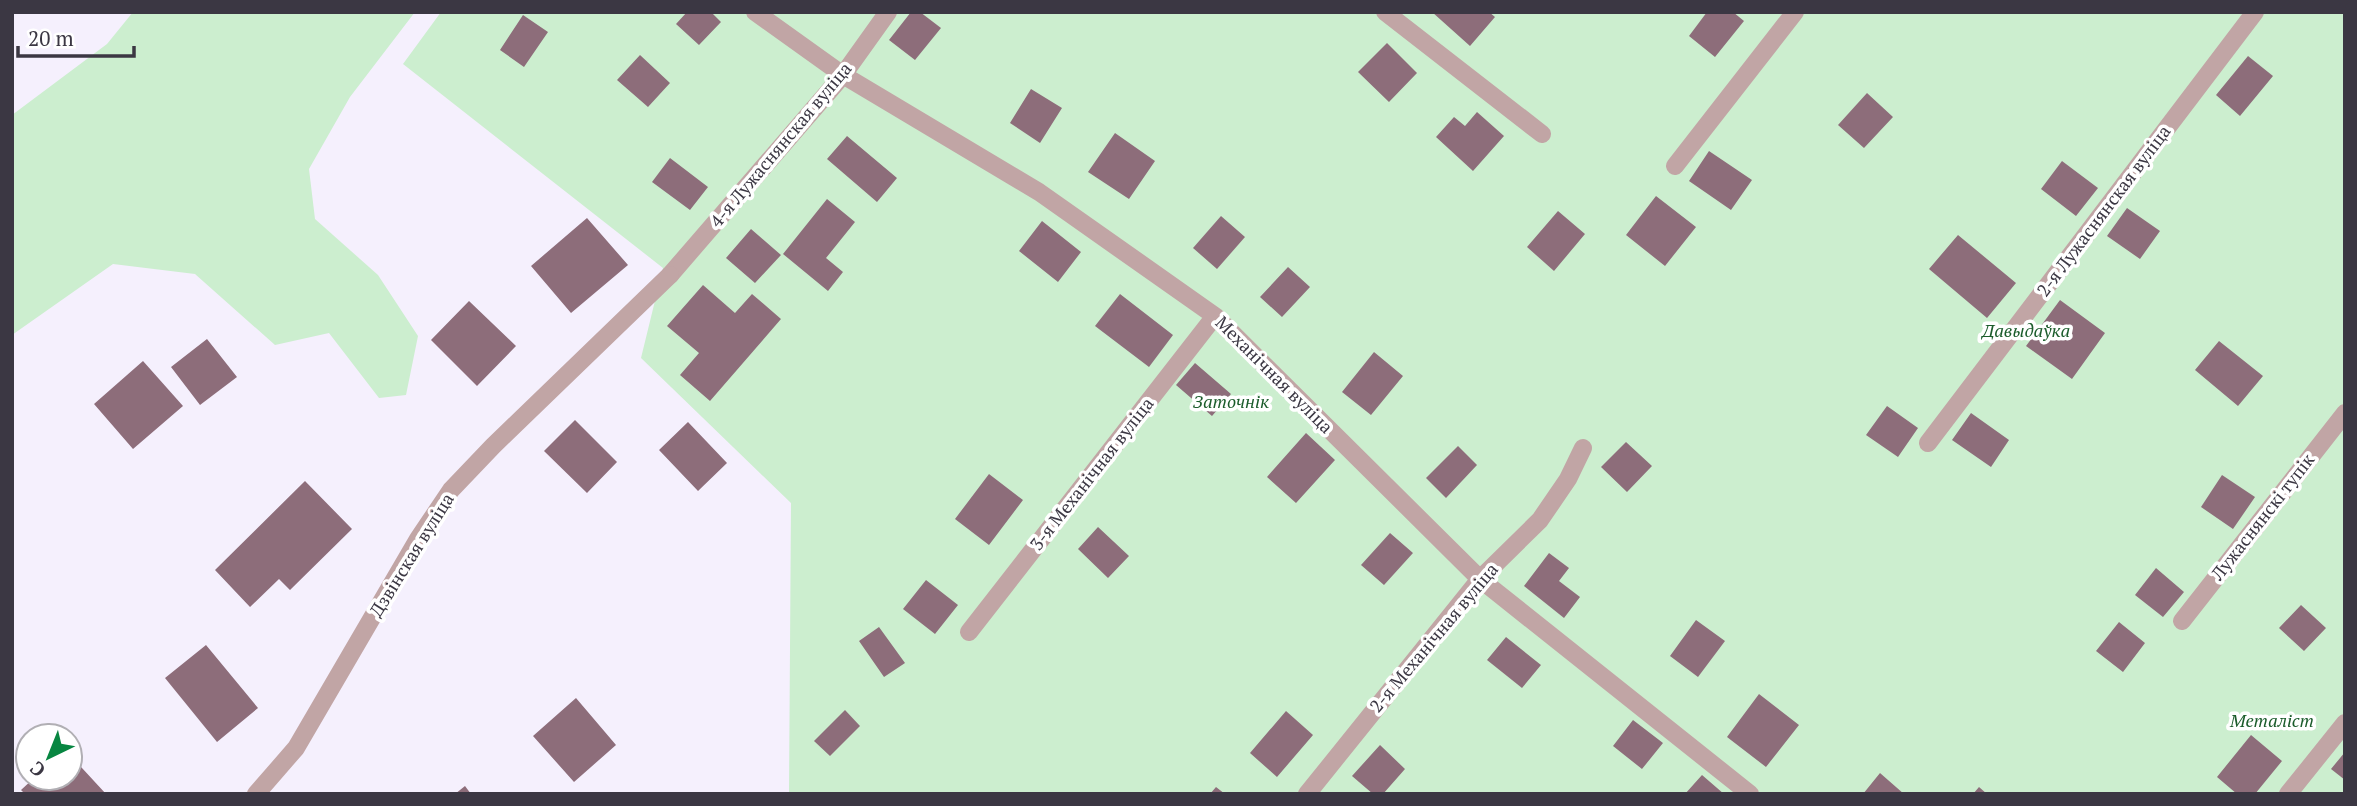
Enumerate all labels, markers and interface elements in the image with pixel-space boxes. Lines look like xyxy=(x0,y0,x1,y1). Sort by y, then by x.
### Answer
scale bar xyxy=(18,14,133,58)
text: 20 m xyxy=(28,24,74,52)
street label: 4-я Лужаснянская вуліца xyxy=(704,57,857,232)
street label: 2-я Лужаснянская вуліца xyxy=(2031,120,2176,301)
street label: Механічная вуліца xyxy=(1211,310,1339,438)
park label: Давыдаўка xyxy=(1980,318,2070,342)
park label: Заточнік xyxy=(1193,389,1269,413)
street label: 3-я Механічная вуліца xyxy=(1024,392,1159,555)
street label: Лужаснянскі тупік xyxy=(2205,448,2319,585)
street label: Дзвінская вуліца xyxy=(363,488,459,621)
street label: 2-я Механічная вуліца xyxy=(1364,558,1503,717)
park label: Металіст xyxy=(2229,708,2314,732)
north arrow xyxy=(14,722,84,792)
text: С xyxy=(24,756,50,783)

